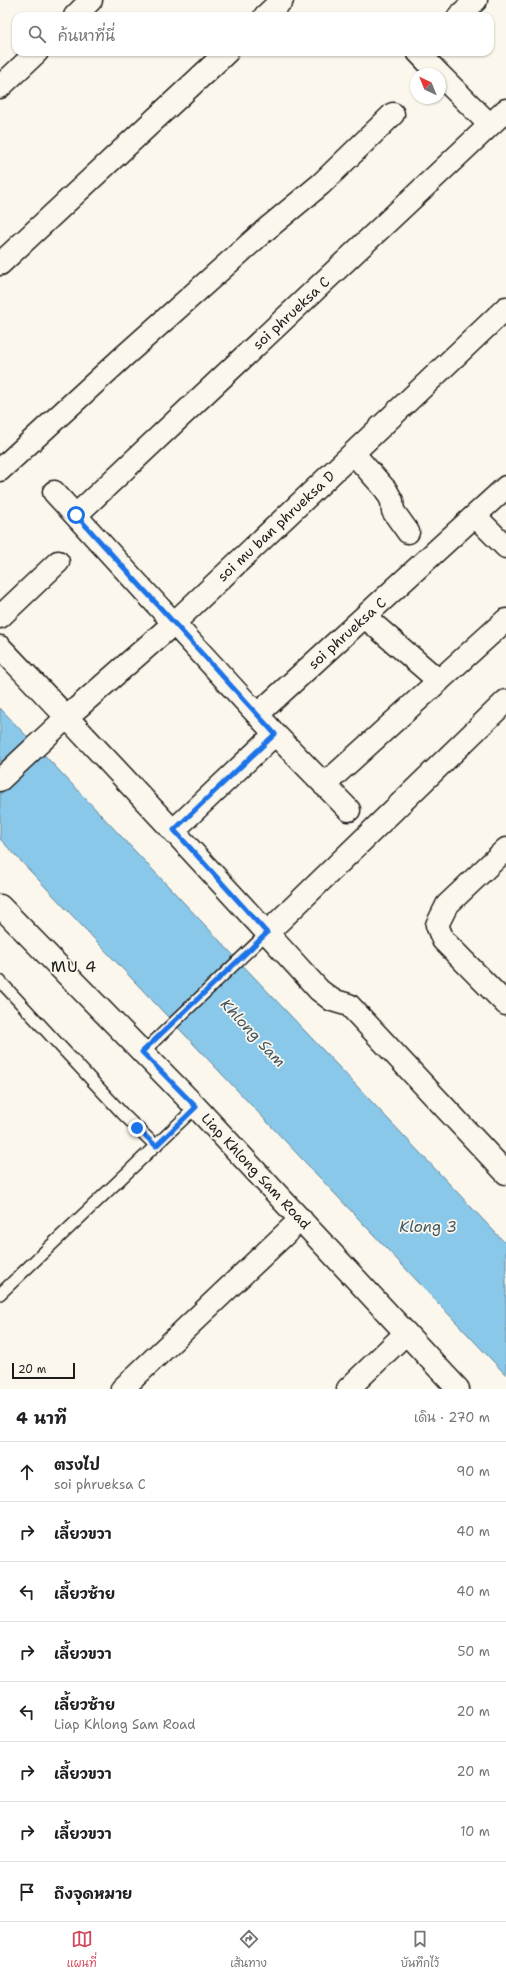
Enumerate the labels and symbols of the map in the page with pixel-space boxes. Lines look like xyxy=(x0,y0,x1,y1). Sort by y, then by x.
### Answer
north arrow xyxy=(410,68,446,104)
street label: soi phrueksa C xyxy=(249,273,333,353)
street label: soi mu ban phrueksa D xyxy=(213,467,339,585)
route start xyxy=(67,506,85,524)
street label: soi phrueksa C xyxy=(304,593,390,673)
district label: MU 4 xyxy=(51,956,97,977)
water label: Khlong Sam xyxy=(216,995,290,1071)
street label: Liap Khlong Sam Road xyxy=(197,1109,315,1233)
route end xyxy=(128,1119,146,1137)
water label: Klong 3 xyxy=(399,1217,457,1237)
scale bar xyxy=(12,1361,75,1380)

